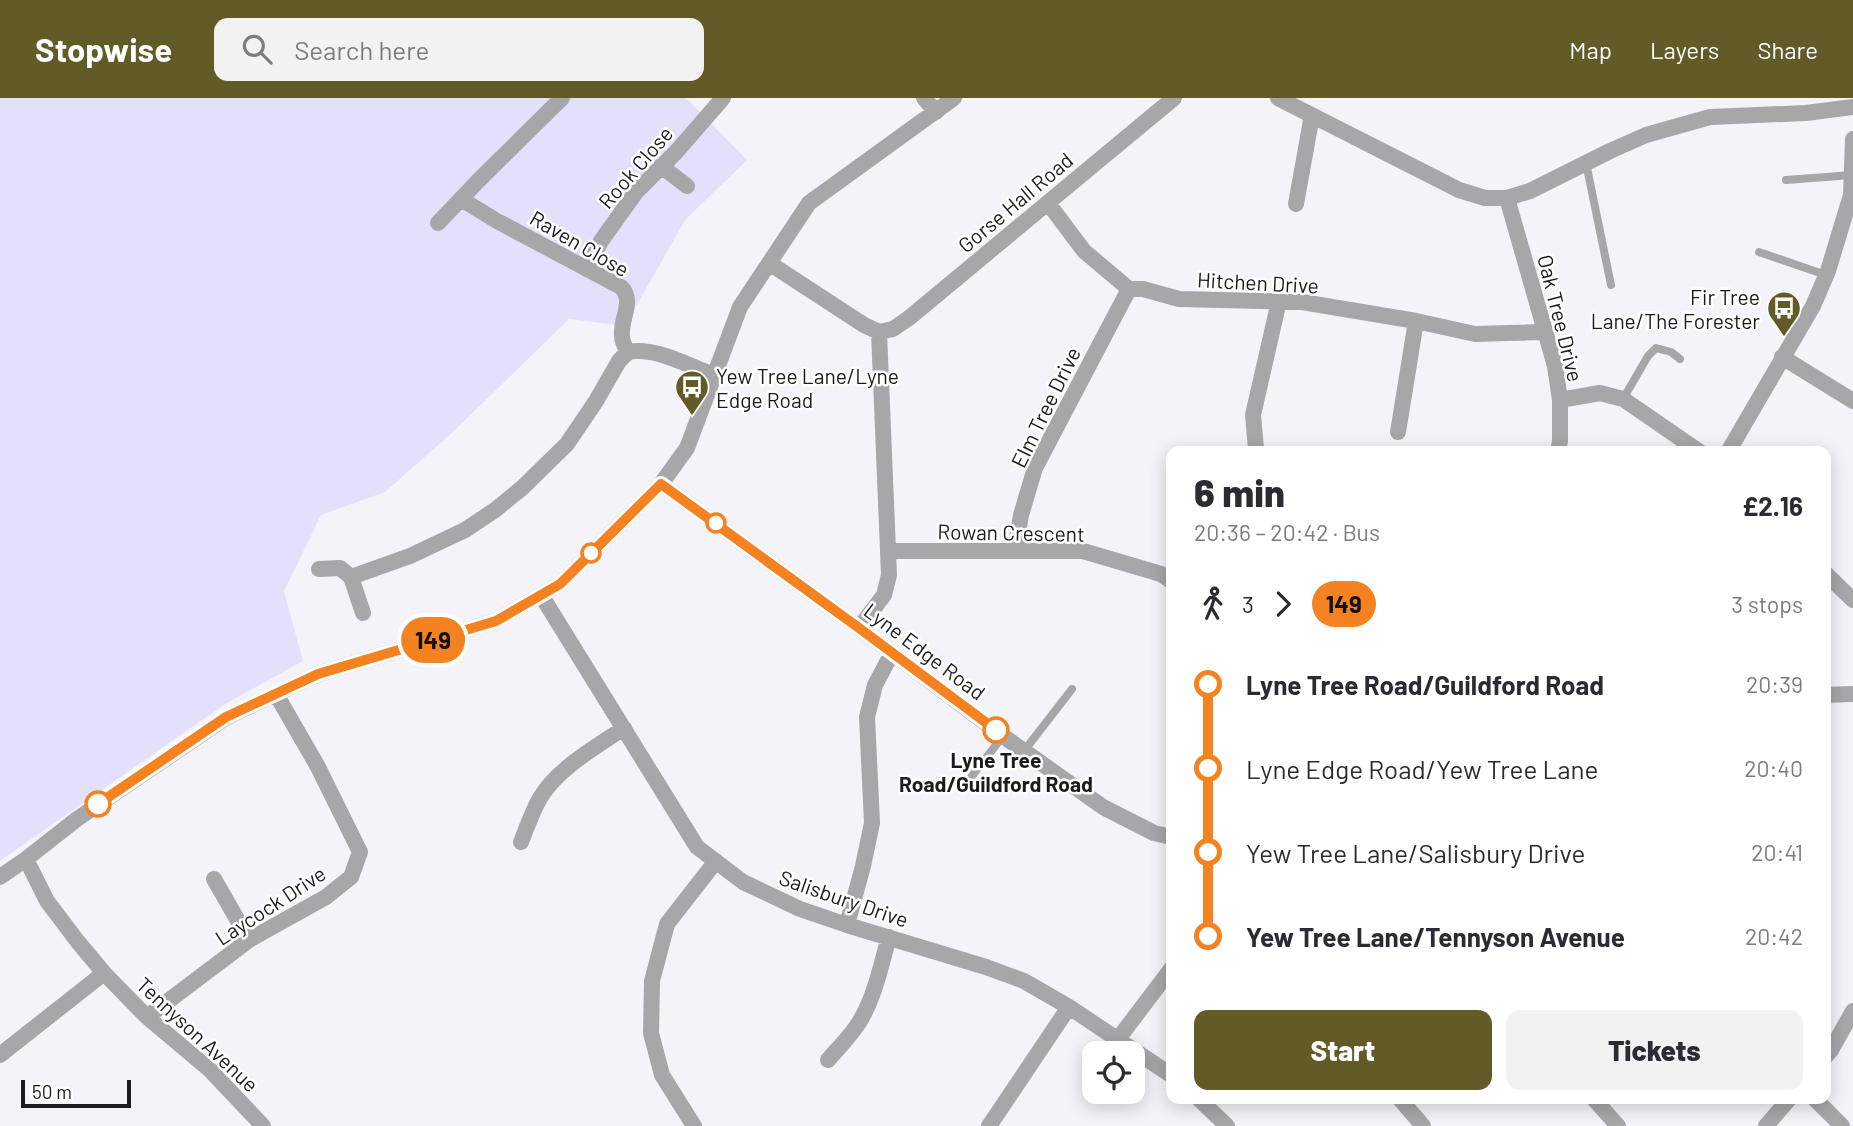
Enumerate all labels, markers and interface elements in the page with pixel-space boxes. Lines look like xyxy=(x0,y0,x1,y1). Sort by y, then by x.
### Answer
search box xyxy=(214,18,704,81)
text: Stopwise xyxy=(35,29,172,69)
icon: search xyxy=(238,30,276,68)
text: Search here xyxy=(294,34,429,65)
text: Map xyxy=(1569,35,1612,64)
text: Layers xyxy=(1650,35,1719,64)
text: Share xyxy=(1757,35,1818,64)
street label: Rook Close xyxy=(593,121,677,213)
street label: Gorse Hall Road xyxy=(953,147,1077,257)
street label: Raven Close xyxy=(526,205,634,281)
street label: Oak Tree Drive xyxy=(1533,252,1589,384)
street label: Hitchen Drive xyxy=(1196,266,1320,298)
place label: Fir Tree Lane/The Forester xyxy=(1591,284,1760,333)
bus stop icon: Fir Tree Lane/The Forester xyxy=(1765,289,1803,338)
street label: Elm Tree Drive xyxy=(1005,343,1085,471)
place label: Yew Tree Lane/Lyne Edge Road xyxy=(716,363,899,412)
bus stop icon: Yew Tree Lane/Lyne Edge Road xyxy=(673,368,711,417)
text: 6 min xyxy=(1194,469,1285,515)
text: £2.16 xyxy=(1742,490,1803,521)
unlabelled marker xyxy=(706,513,726,533)
street label: Rowan Crescent xyxy=(937,518,1085,546)
text: 20:36 – 20:42 · Bus xyxy=(1194,518,1380,546)
unlabelled marker xyxy=(581,543,601,563)
icon: walk xyxy=(1194,585,1232,623)
icon: forward xyxy=(1264,585,1302,623)
text: 149 xyxy=(1326,589,1362,618)
text: 3 xyxy=(1242,590,1254,618)
text: 3 stops xyxy=(1731,590,1803,618)
street label: Lyne Edge Road xyxy=(860,597,990,705)
line badge: 149 xyxy=(393,617,473,663)
text: 149 xyxy=(415,625,451,654)
text: Lyne Tree Road/Guildford Road xyxy=(1246,669,1604,700)
text: 20:39 xyxy=(1746,670,1803,698)
marker: Lyne Tree Road/Guildford Road xyxy=(983,717,1009,743)
place label: Lyne Tree Road/Guildford Road xyxy=(899,747,1093,796)
text: Lyne Edge Road/Yew Tree Lane xyxy=(1246,753,1598,784)
text: 20:40 xyxy=(1744,754,1803,782)
unlabelled marker xyxy=(85,791,111,817)
text: Yew Tree Lane/Salisbury Drive xyxy=(1246,837,1585,868)
text: 20:41 xyxy=(1751,838,1803,866)
street label: Laycock Drive xyxy=(210,860,330,950)
street label: Salisbury Drive xyxy=(776,864,912,932)
text: Yew Tree Lane/Tennyson Avenue xyxy=(1246,921,1625,952)
text: 20:42 xyxy=(1745,922,1803,950)
street label: Tennyson Avenue xyxy=(132,971,264,1097)
button: Start xyxy=(1194,1010,1492,1090)
button: Tickets xyxy=(1506,1010,1803,1090)
map controls xyxy=(1082,1041,1145,1104)
button: locate xyxy=(1082,1041,1145,1104)
scale bar xyxy=(21,1077,131,1109)
text: 50 m xyxy=(32,1080,72,1103)

